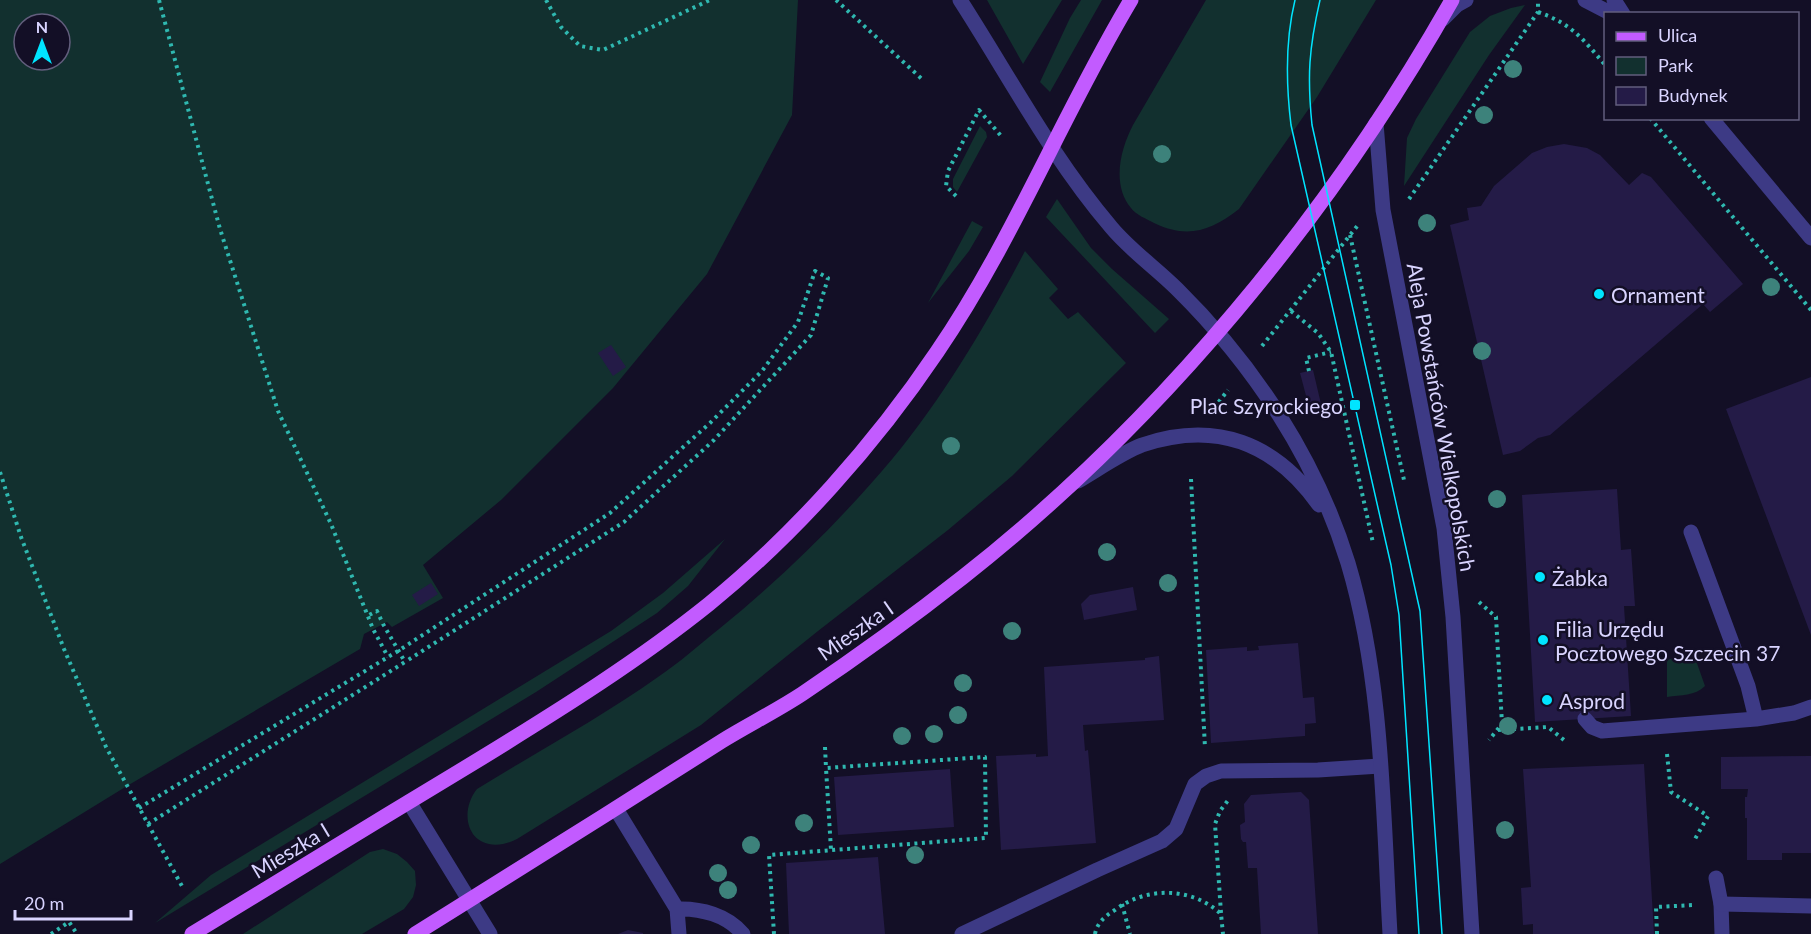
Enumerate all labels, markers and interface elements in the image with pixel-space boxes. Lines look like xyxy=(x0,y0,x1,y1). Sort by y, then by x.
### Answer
north arrow xyxy=(12,12,72,72)
legend xyxy=(1604,12,1799,120)
text: N xyxy=(36,17,48,36)
text: Ulica xyxy=(1658,24,1697,46)
text: Park xyxy=(1658,54,1694,76)
text: Budynek xyxy=(1658,84,1728,106)
street label: Aleja Powstańców Wielkopolskich xyxy=(1403,261,1481,573)
place label: Ornament xyxy=(1611,282,1705,307)
marker: Ornament xyxy=(1592,287,1606,301)
place label: Plac Szyrockiego xyxy=(1190,393,1343,418)
marker: Plac Szyrockiego xyxy=(1348,398,1362,412)
place label: Żabka xyxy=(1552,565,1608,590)
marker: Żabka xyxy=(1533,570,1547,584)
street label: Mieszka I xyxy=(812,595,898,665)
place label: Filia Urzędu Pocztowego Szczecin 37 xyxy=(1555,616,1780,665)
marker: Filia Urzędu Pocztowego Szczecin 37 xyxy=(1536,633,1550,647)
place label: Asprod xyxy=(1559,688,1625,713)
marker: Asprod xyxy=(1540,693,1554,707)
street label: Mieszka I xyxy=(247,817,333,883)
scale bar xyxy=(15,883,130,921)
text: 20 m xyxy=(24,892,64,914)

